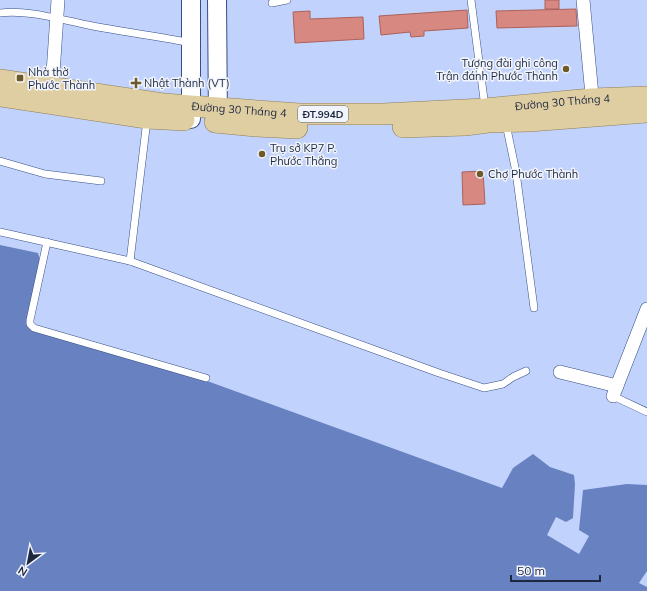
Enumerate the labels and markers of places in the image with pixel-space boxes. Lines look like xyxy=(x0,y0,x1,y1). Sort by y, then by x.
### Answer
place label: Tượng đài ghi công Trận đánh Phước Thành xyxy=(436,56,558,83)
marker: Tượng đài ghi công Trận đánh Phước Thành xyxy=(561,64,571,74)
place label: Nhà thờ Phước Thành xyxy=(28,65,95,92)
marker: Nhà thờ Phước Thành xyxy=(15,73,25,83)
place label: Nhật Thành (VT) xyxy=(144,76,230,90)
marker: Nhật Thành (VT) xyxy=(131,78,141,88)
place label: Trụ sở KP7 P. Phước Thắng xyxy=(270,141,337,168)
marker: Trụ sở KP7 P. Phước Thắng xyxy=(257,149,267,159)
place label: Chợ Phước Thành xyxy=(488,167,578,181)
marker: Chợ Phước Thành xyxy=(475,169,485,179)

